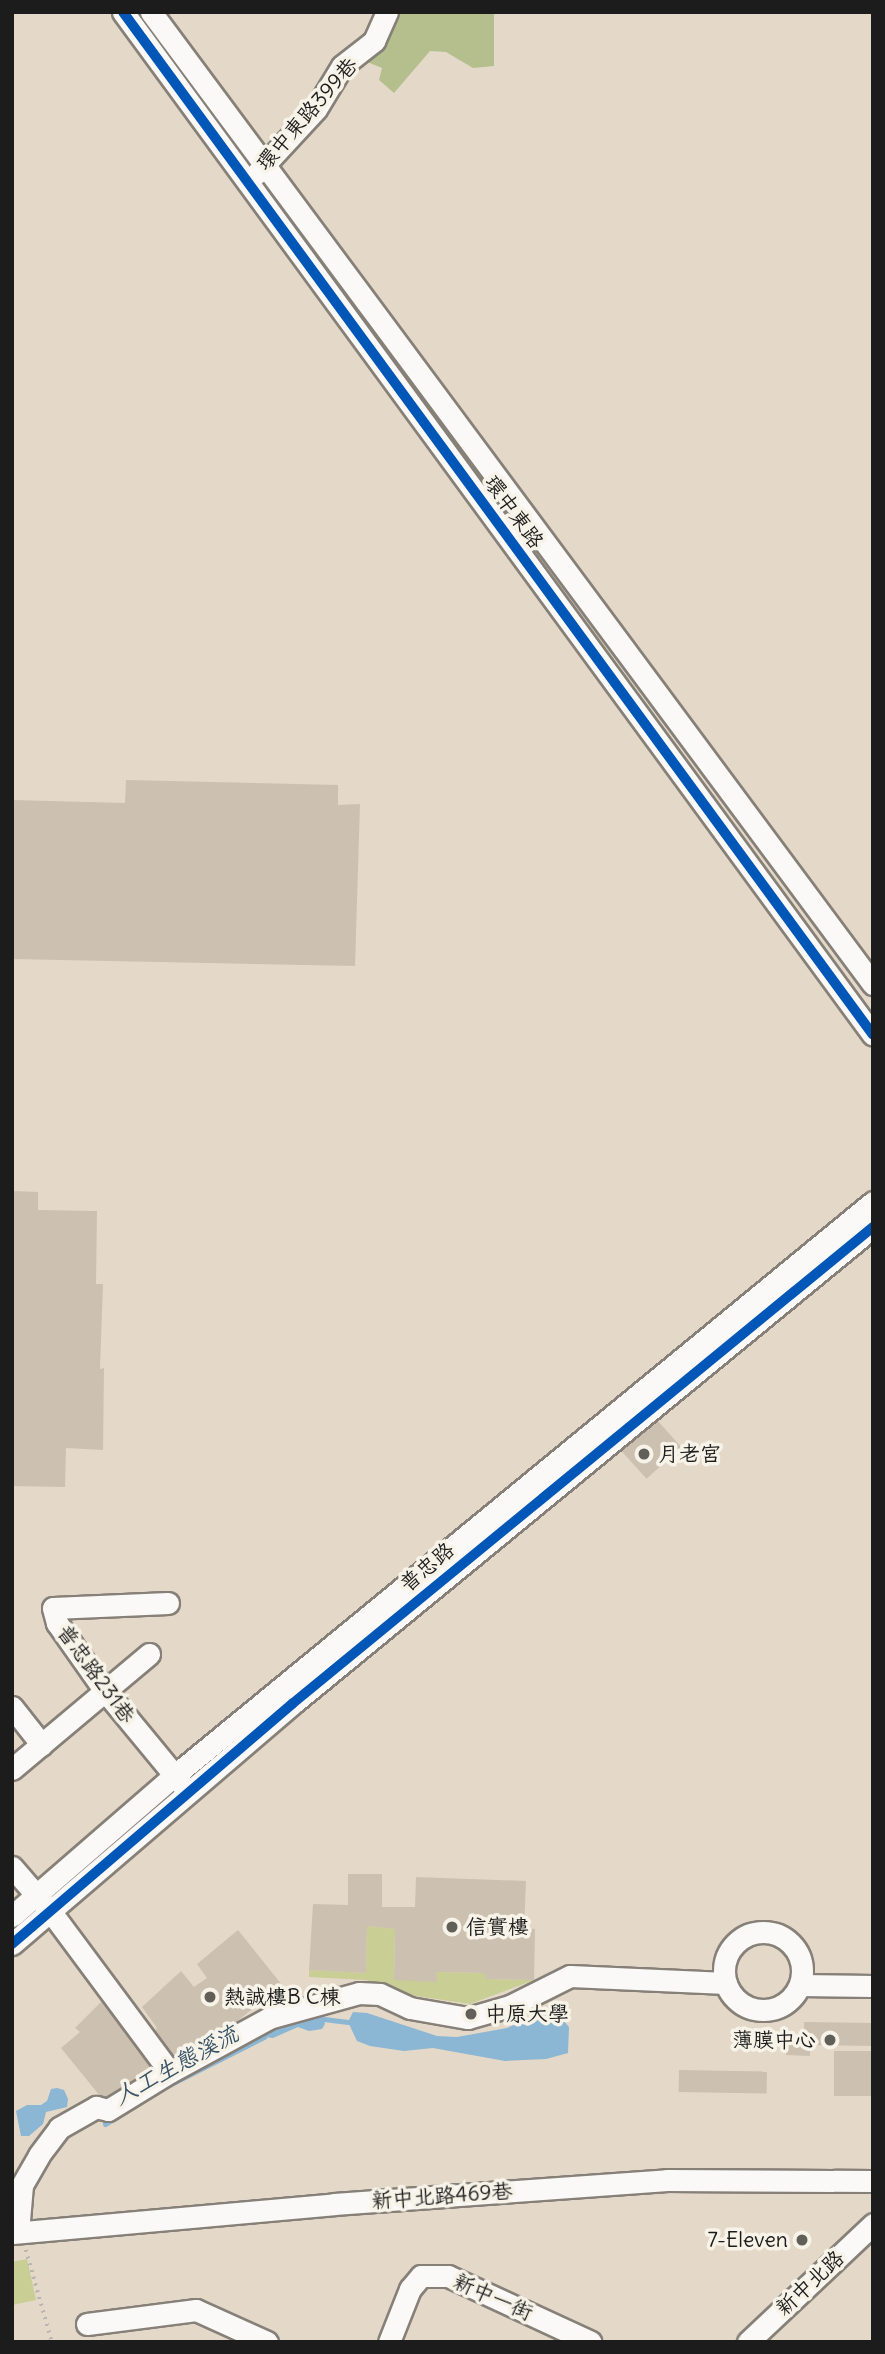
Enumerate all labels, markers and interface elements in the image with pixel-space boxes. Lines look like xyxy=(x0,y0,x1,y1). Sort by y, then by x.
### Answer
street label: 環中東路399巷 xyxy=(251,52,363,176)
street label: 環中東路 xyxy=(479,471,549,553)
place label: 月老宮 xyxy=(658,1441,721,1467)
marker: 月老宮 xyxy=(636,1446,652,1462)
street label: 普忠路 xyxy=(395,1537,459,1597)
street label: 普忠路231巷 xyxy=(52,1620,140,1728)
place label: 信實樓 xyxy=(466,1914,529,1940)
marker: 信實樓 xyxy=(444,1919,460,1935)
place label: 熱誠樓B C棟 xyxy=(224,1984,341,2010)
marker: 熱誠樓B C棟 xyxy=(202,1989,218,2005)
place label: 中原大學 xyxy=(485,2001,569,2027)
marker: 中原大學 xyxy=(463,2006,479,2022)
water label: 人工生態溪流 xyxy=(109,2019,243,2111)
place label: 薄膜中心 xyxy=(732,2027,816,2053)
marker: 薄膜中心 xyxy=(822,2032,838,2048)
street label: 新中北路469巷 xyxy=(371,2179,513,2213)
place label: 7-Eleven xyxy=(707,2227,788,2253)
marker: 7-Eleven xyxy=(794,2232,810,2248)
street label: 新中北路 xyxy=(771,2245,849,2321)
street label: 新中一街 xyxy=(450,2268,536,2326)

